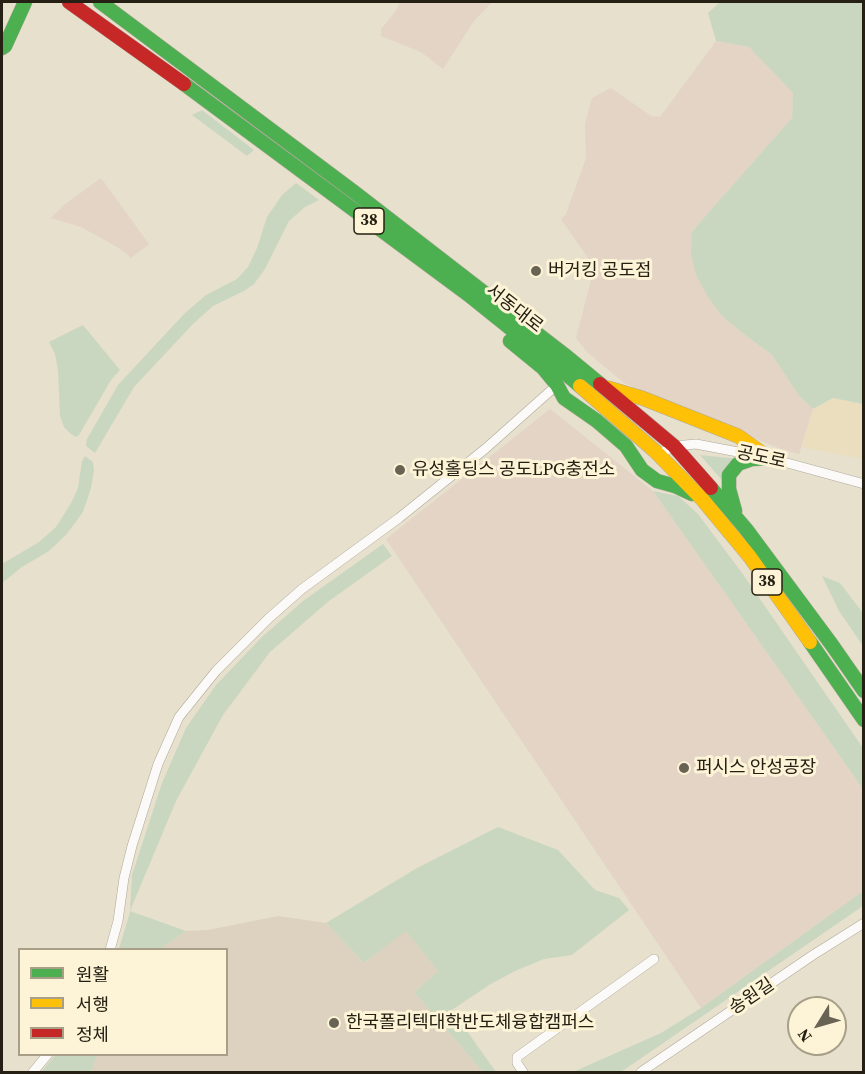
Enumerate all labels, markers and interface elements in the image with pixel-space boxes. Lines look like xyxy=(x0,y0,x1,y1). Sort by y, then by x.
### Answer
road number: 38 xyxy=(354,208,384,234)
place label: 버거킹 공도점 xyxy=(548,260,652,282)
marker: 버거킹 공도점 xyxy=(529,264,543,278)
street label: 서동대로 xyxy=(481,280,547,338)
street label: 공도로 xyxy=(734,442,788,474)
place label: 유성홀딩스 공도LPG충전소 xyxy=(412,459,615,481)
marker: 유성홀딩스 공도LPG충전소 xyxy=(393,463,407,477)
road number: 38 xyxy=(752,569,782,595)
place label: 퍼시스 안성공장 xyxy=(696,757,816,779)
marker: 퍼시스 안성공장 xyxy=(677,761,691,775)
legend xyxy=(18,948,228,1056)
text: 원활 xyxy=(76,962,109,987)
street label: 송원길 xyxy=(725,974,779,1020)
text: 서행 xyxy=(76,992,109,1017)
north arrow xyxy=(787,996,847,1056)
place label: 한국폴리텍대학반도체융합캠퍼스 xyxy=(346,1012,594,1034)
marker: 한국폴리텍대학반도체융합캠퍼스 xyxy=(327,1016,341,1030)
text: 정체 xyxy=(76,1022,109,1047)
text: N xyxy=(792,1024,817,1047)

